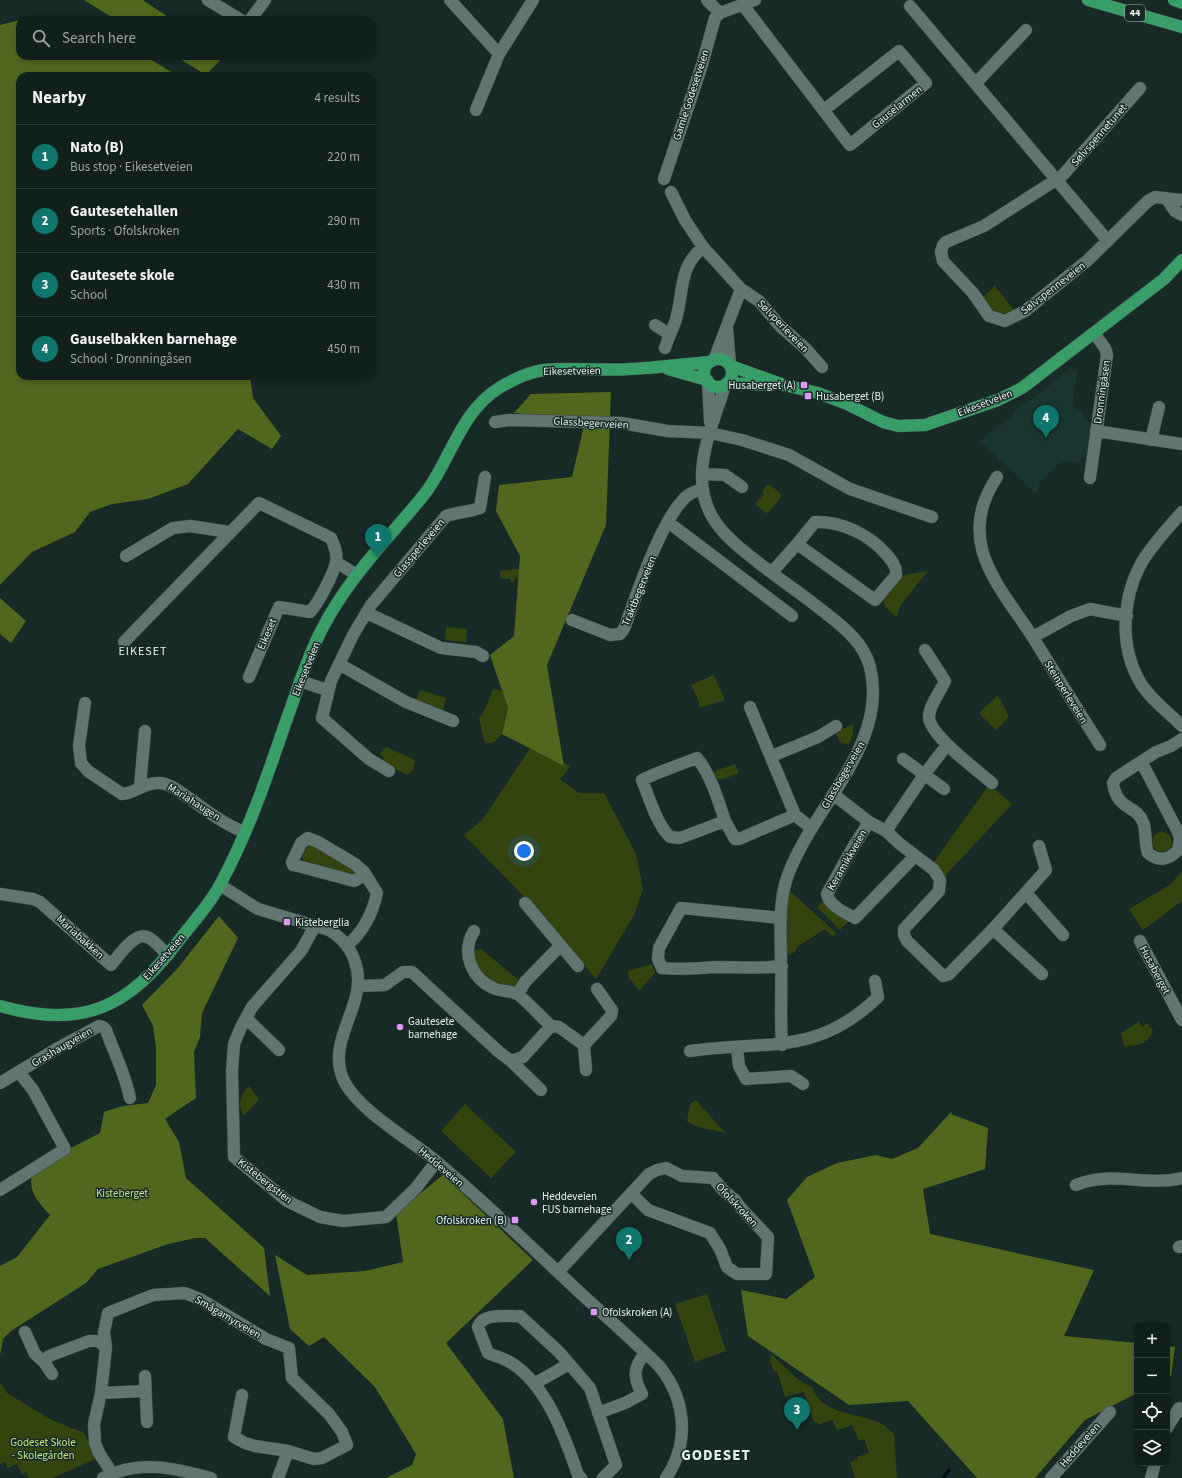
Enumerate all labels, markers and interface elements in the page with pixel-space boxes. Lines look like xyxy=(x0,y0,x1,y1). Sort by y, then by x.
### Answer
road number: 44 xyxy=(1125,5,1145,21)
search box xyxy=(16,16,376,60)
icon: search xyxy=(30,27,52,49)
text: Search here xyxy=(62,28,136,49)
street label: Gamle Godesetveien xyxy=(669,48,713,142)
street label: Gauselarmen xyxy=(869,82,925,132)
text: Nearby xyxy=(32,86,86,110)
text: 4 results xyxy=(315,89,360,107)
street label: Sølvspennetunet xyxy=(1068,100,1130,169)
text: Nato (B) xyxy=(70,137,124,158)
text: 1 xyxy=(42,148,48,166)
text: 220 m xyxy=(327,148,360,166)
text: Bus stop · Eikesetveien xyxy=(70,158,193,176)
text: Gautesetehallen xyxy=(70,201,178,222)
text: 2 xyxy=(42,212,48,230)
text: 290 m xyxy=(327,212,360,230)
text: Sports · Ofolskroken xyxy=(70,222,180,240)
street label: Sølvspenneveien xyxy=(1018,258,1088,318)
text: Gautesete skole xyxy=(70,265,175,286)
text: 3 xyxy=(42,276,48,294)
text: 430 m xyxy=(327,276,360,294)
text: School xyxy=(70,286,107,304)
street label: Sølvperleveien xyxy=(754,296,812,356)
text: Gauselbakken barnehage xyxy=(70,329,237,350)
text: 4 xyxy=(42,340,48,358)
text: 450 m xyxy=(327,340,360,358)
text: School · Dronningåsen xyxy=(70,350,192,368)
street label: Dronningåsen xyxy=(1090,359,1114,425)
street label: Eikesetveien xyxy=(543,363,601,379)
place label: Husaberget (A) xyxy=(728,378,796,393)
marker: Husaberget (A) xyxy=(799,380,809,390)
street label: Eikesetveien xyxy=(955,386,1015,420)
place label: Husaberget (B) xyxy=(816,389,884,404)
marker: Husaberget (B) xyxy=(803,391,813,401)
pin: 4 xyxy=(1033,405,1059,438)
street label: Glassbegerveien xyxy=(553,414,629,432)
street label: Glassperleveien xyxy=(390,515,448,581)
pin: 1 xyxy=(365,524,391,557)
street label: Traktbegerveien xyxy=(618,554,660,628)
street label: Eikeset xyxy=(254,616,280,652)
street label: Eikesetveien xyxy=(288,639,324,699)
district label: EIKESET xyxy=(119,643,167,660)
street label: Steinperleveien xyxy=(1041,658,1091,726)
street label: Glassbegerveien xyxy=(818,739,868,811)
street label: Mariahaugen xyxy=(165,780,223,824)
street label: Keramikkveien xyxy=(823,827,871,893)
your location xyxy=(514,841,534,861)
street label: Mariabakken xyxy=(53,912,107,962)
place label: Kisteberglia xyxy=(295,915,349,930)
marker: Kisteberglia xyxy=(282,917,292,927)
street label: Eikesetveien xyxy=(139,930,189,984)
street label: Husaberget xyxy=(1136,943,1174,997)
place label: Gautesete barnehage xyxy=(408,1014,458,1042)
marker: Gautesete barnehage xyxy=(395,1022,405,1032)
street label: Grashaugveien xyxy=(29,1023,95,1071)
street label: Heddeveien xyxy=(415,1144,467,1190)
street label: Kistebergstien xyxy=(235,1155,295,1207)
street label: Ofolskroken xyxy=(713,1180,761,1230)
park label: Kisteberget xyxy=(96,1186,148,1201)
place label: Heddeveien FUS barnehage xyxy=(542,1189,612,1217)
marker: Heddeveien FUS barnehage xyxy=(529,1197,539,1207)
place label: Ofolskroken (B) xyxy=(436,1213,507,1228)
marker: Ofolskroken (B) xyxy=(510,1215,520,1225)
pin: 2 xyxy=(616,1227,642,1260)
street label: Smågamyrveien xyxy=(192,1292,264,1342)
place label: Ofolskroken (A) xyxy=(602,1305,672,1320)
marker: Ofolskroken (A) xyxy=(589,1307,599,1317)
map controls xyxy=(1134,1322,1170,1466)
button: + xyxy=(1134,1322,1170,1358)
button: − xyxy=(1134,1358,1170,1394)
button: locate xyxy=(1134,1394,1170,1430)
pin: 3 xyxy=(784,1397,810,1430)
street label: Heddeveien xyxy=(1056,1419,1104,1471)
button: layers xyxy=(1134,1430,1170,1466)
park label: Godeset Skole - Skolegården xyxy=(10,1435,76,1463)
district label: GODESET xyxy=(681,1445,751,1466)

